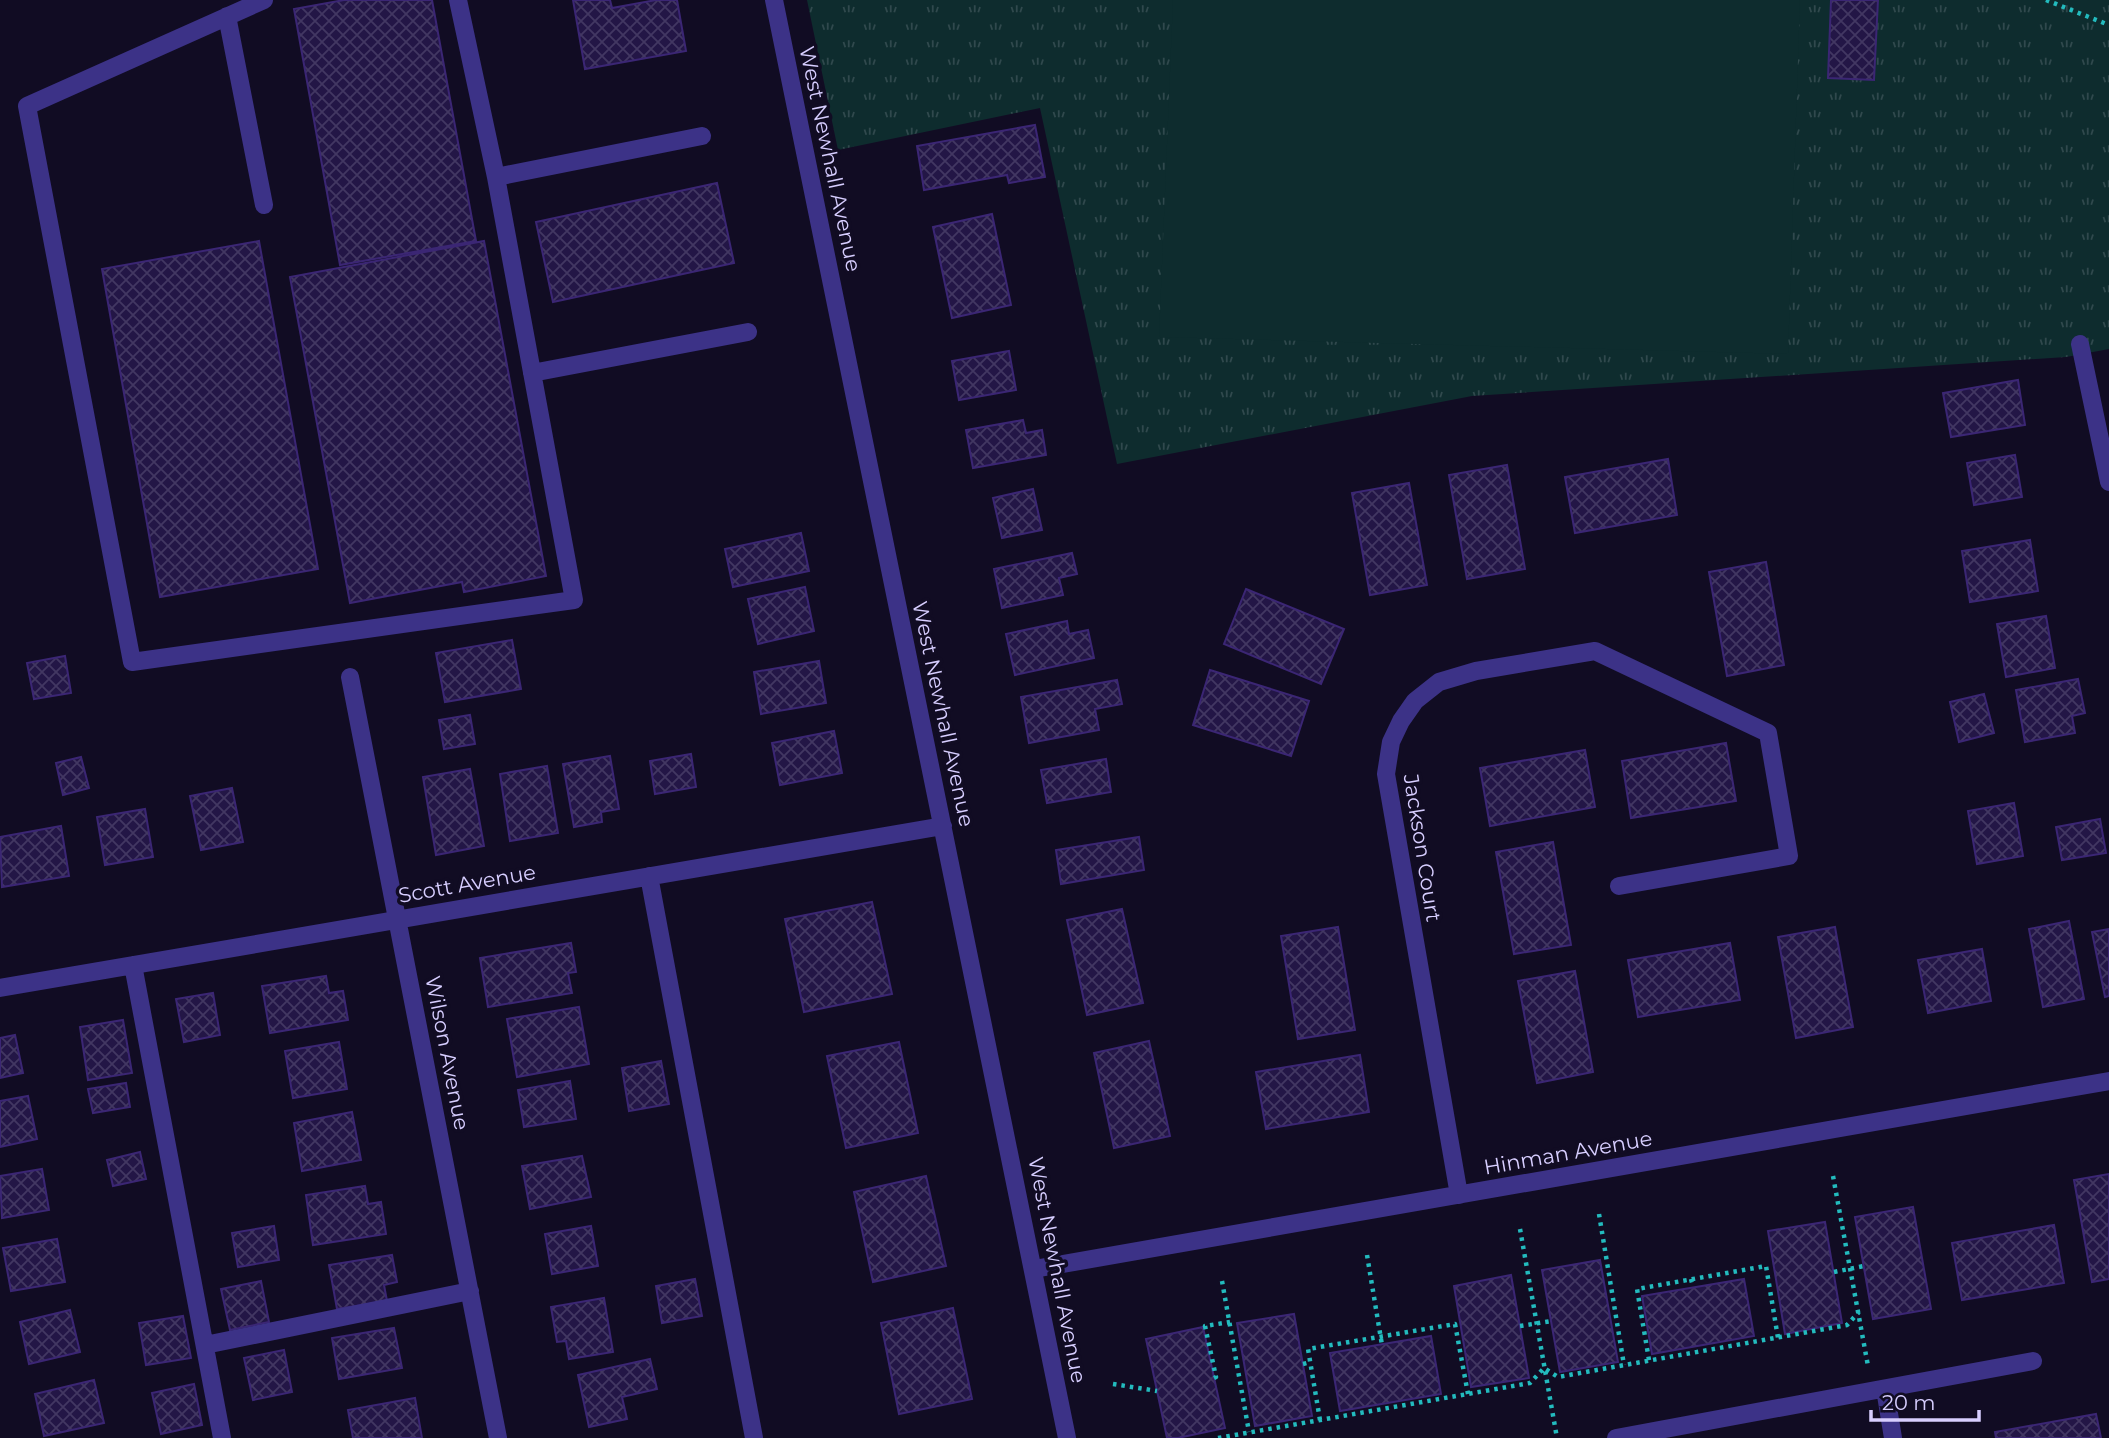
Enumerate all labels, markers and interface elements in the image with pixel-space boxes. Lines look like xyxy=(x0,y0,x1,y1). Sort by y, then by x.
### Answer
street label: West Newhall Avenue xyxy=(794,44,867,274)
street label: West Newhall Avenue xyxy=(907,599,980,829)
street label: Jackson Court xyxy=(1398,771,1446,923)
street label: Scott Avenue xyxy=(396,859,538,908)
street label: Wilson Avenue xyxy=(420,974,475,1132)
street label: Hinman Avenue xyxy=(1482,1125,1654,1180)
street label: West Newhall Avenue xyxy=(1023,1155,1092,1385)
scale bar xyxy=(1871,1378,1980,1422)
text: 20 m xyxy=(1882,1390,1936,1415)

